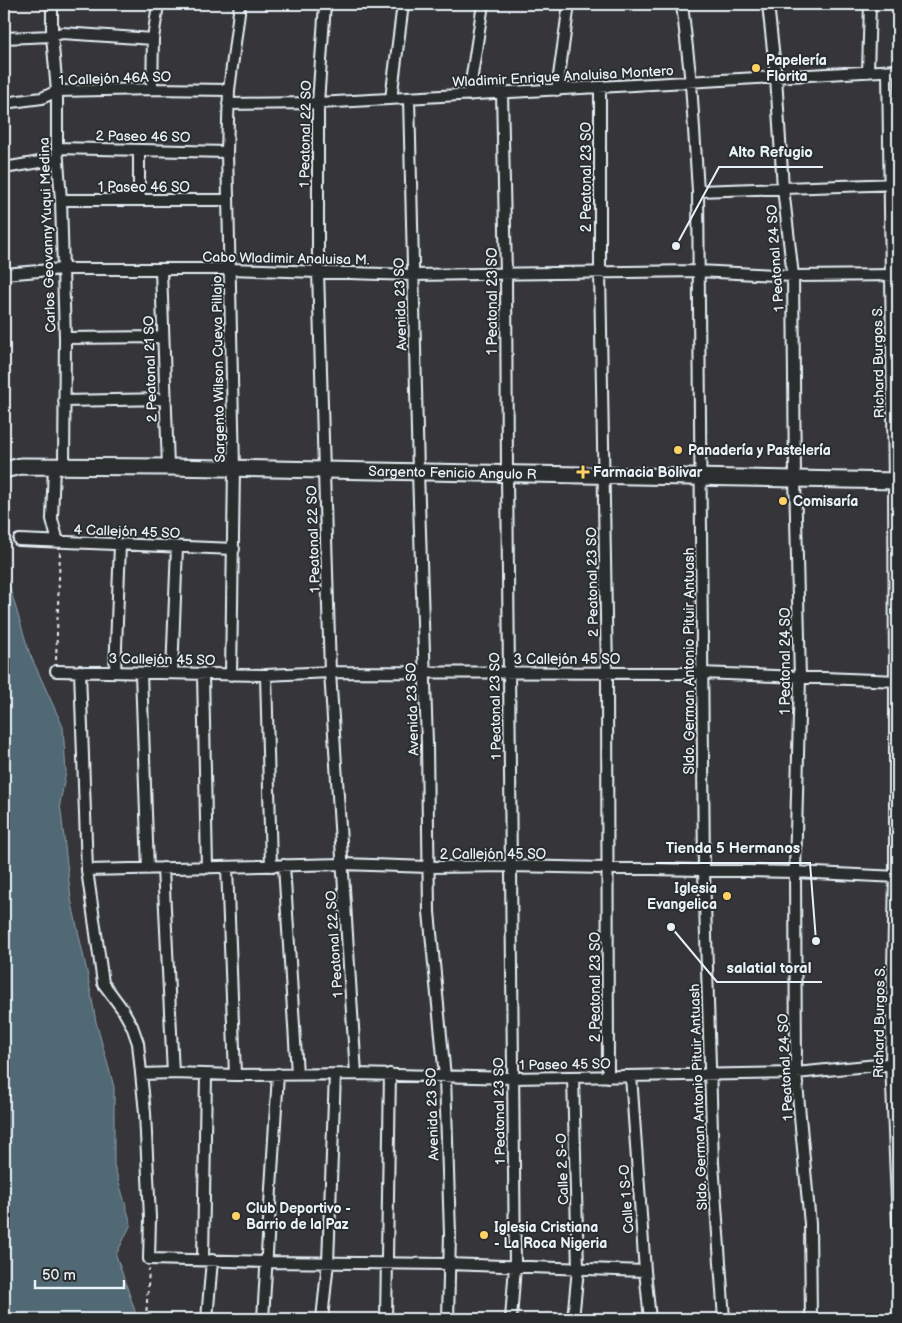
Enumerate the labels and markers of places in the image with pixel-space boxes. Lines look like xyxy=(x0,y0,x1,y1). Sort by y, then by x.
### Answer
place label: Papelería Florita xyxy=(766,52,827,85)
marker: Papelería Florita xyxy=(750,62,762,74)
callout: Alto Refugio xyxy=(719,137,823,167)
place label: Panadería y Pastelería xyxy=(688,442,831,459)
marker: Panadería y Pastelería xyxy=(672,444,684,456)
place label: Farmacia Bolivar xyxy=(593,464,703,481)
marker: Farmacia Bolivar xyxy=(577,466,589,478)
place label: Comisaría xyxy=(793,493,858,510)
marker: Comisaría xyxy=(777,495,789,507)
callout: Tienda 5 Hermanos xyxy=(656,833,810,863)
place label: Iglesia Evangelica xyxy=(647,880,717,913)
marker: Iglesia Evangelica xyxy=(721,890,733,902)
callout: salatial toral xyxy=(717,952,822,982)
place label: Club Deportivo - Barrio de la Paz xyxy=(246,1200,351,1233)
marker: Club Deportivo - Barrio de la Paz xyxy=(230,1210,242,1222)
place label: Iglesia Cristiana - La Roca Nigeria xyxy=(494,1219,607,1252)
marker: Iglesia Cristiana - La Roca Nigeria xyxy=(478,1229,490,1241)

